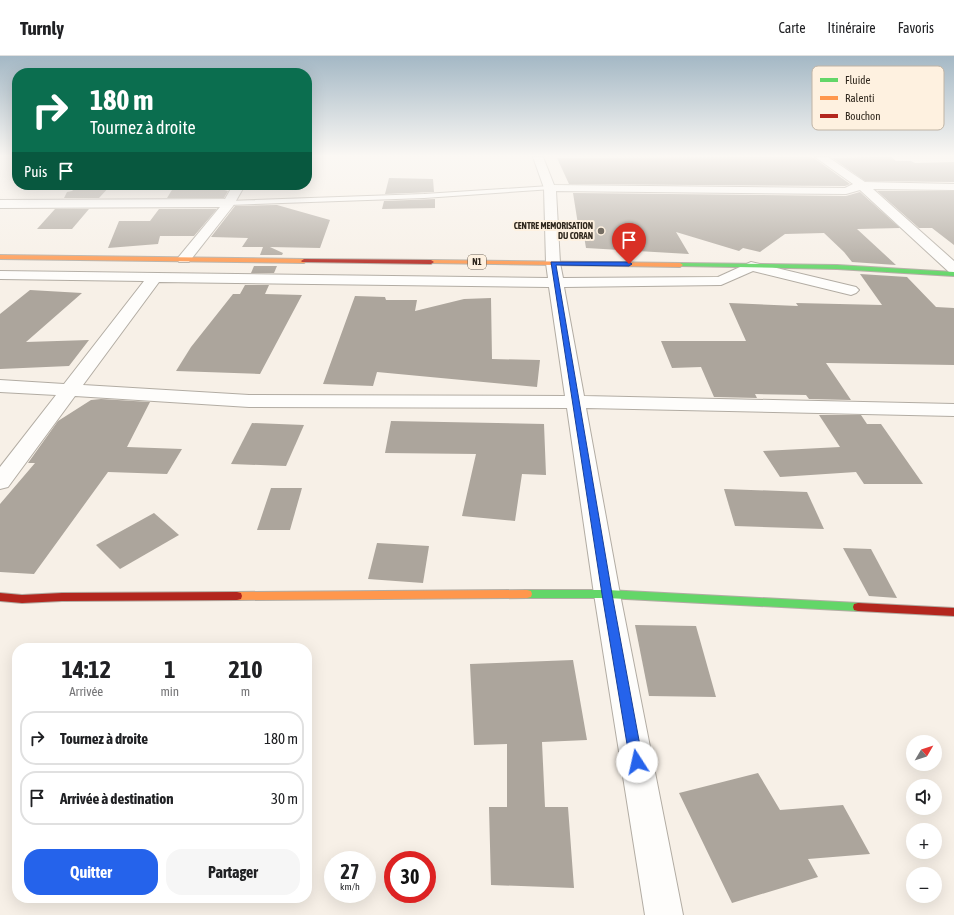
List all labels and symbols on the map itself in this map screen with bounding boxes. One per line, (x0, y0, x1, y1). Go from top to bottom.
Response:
legend (812, 66, 944, 130)
text: Fluide (845, 74, 870, 86)
text: Ralenti (845, 92, 874, 104)
text: Bouchon (845, 110, 881, 122)
place label: CENTRE MEMORISATION DU CORAN (514, 221, 593, 241)
pin (612, 223, 646, 264)
marker: CENTRE MEMORISATION DU CORAN (596, 226, 606, 236)
road number: N1 (468, 255, 486, 269)
north arrow (906, 735, 942, 771)
position arrow (616, 741, 658, 783)
speed limit sign: 30 (384, 851, 436, 903)

